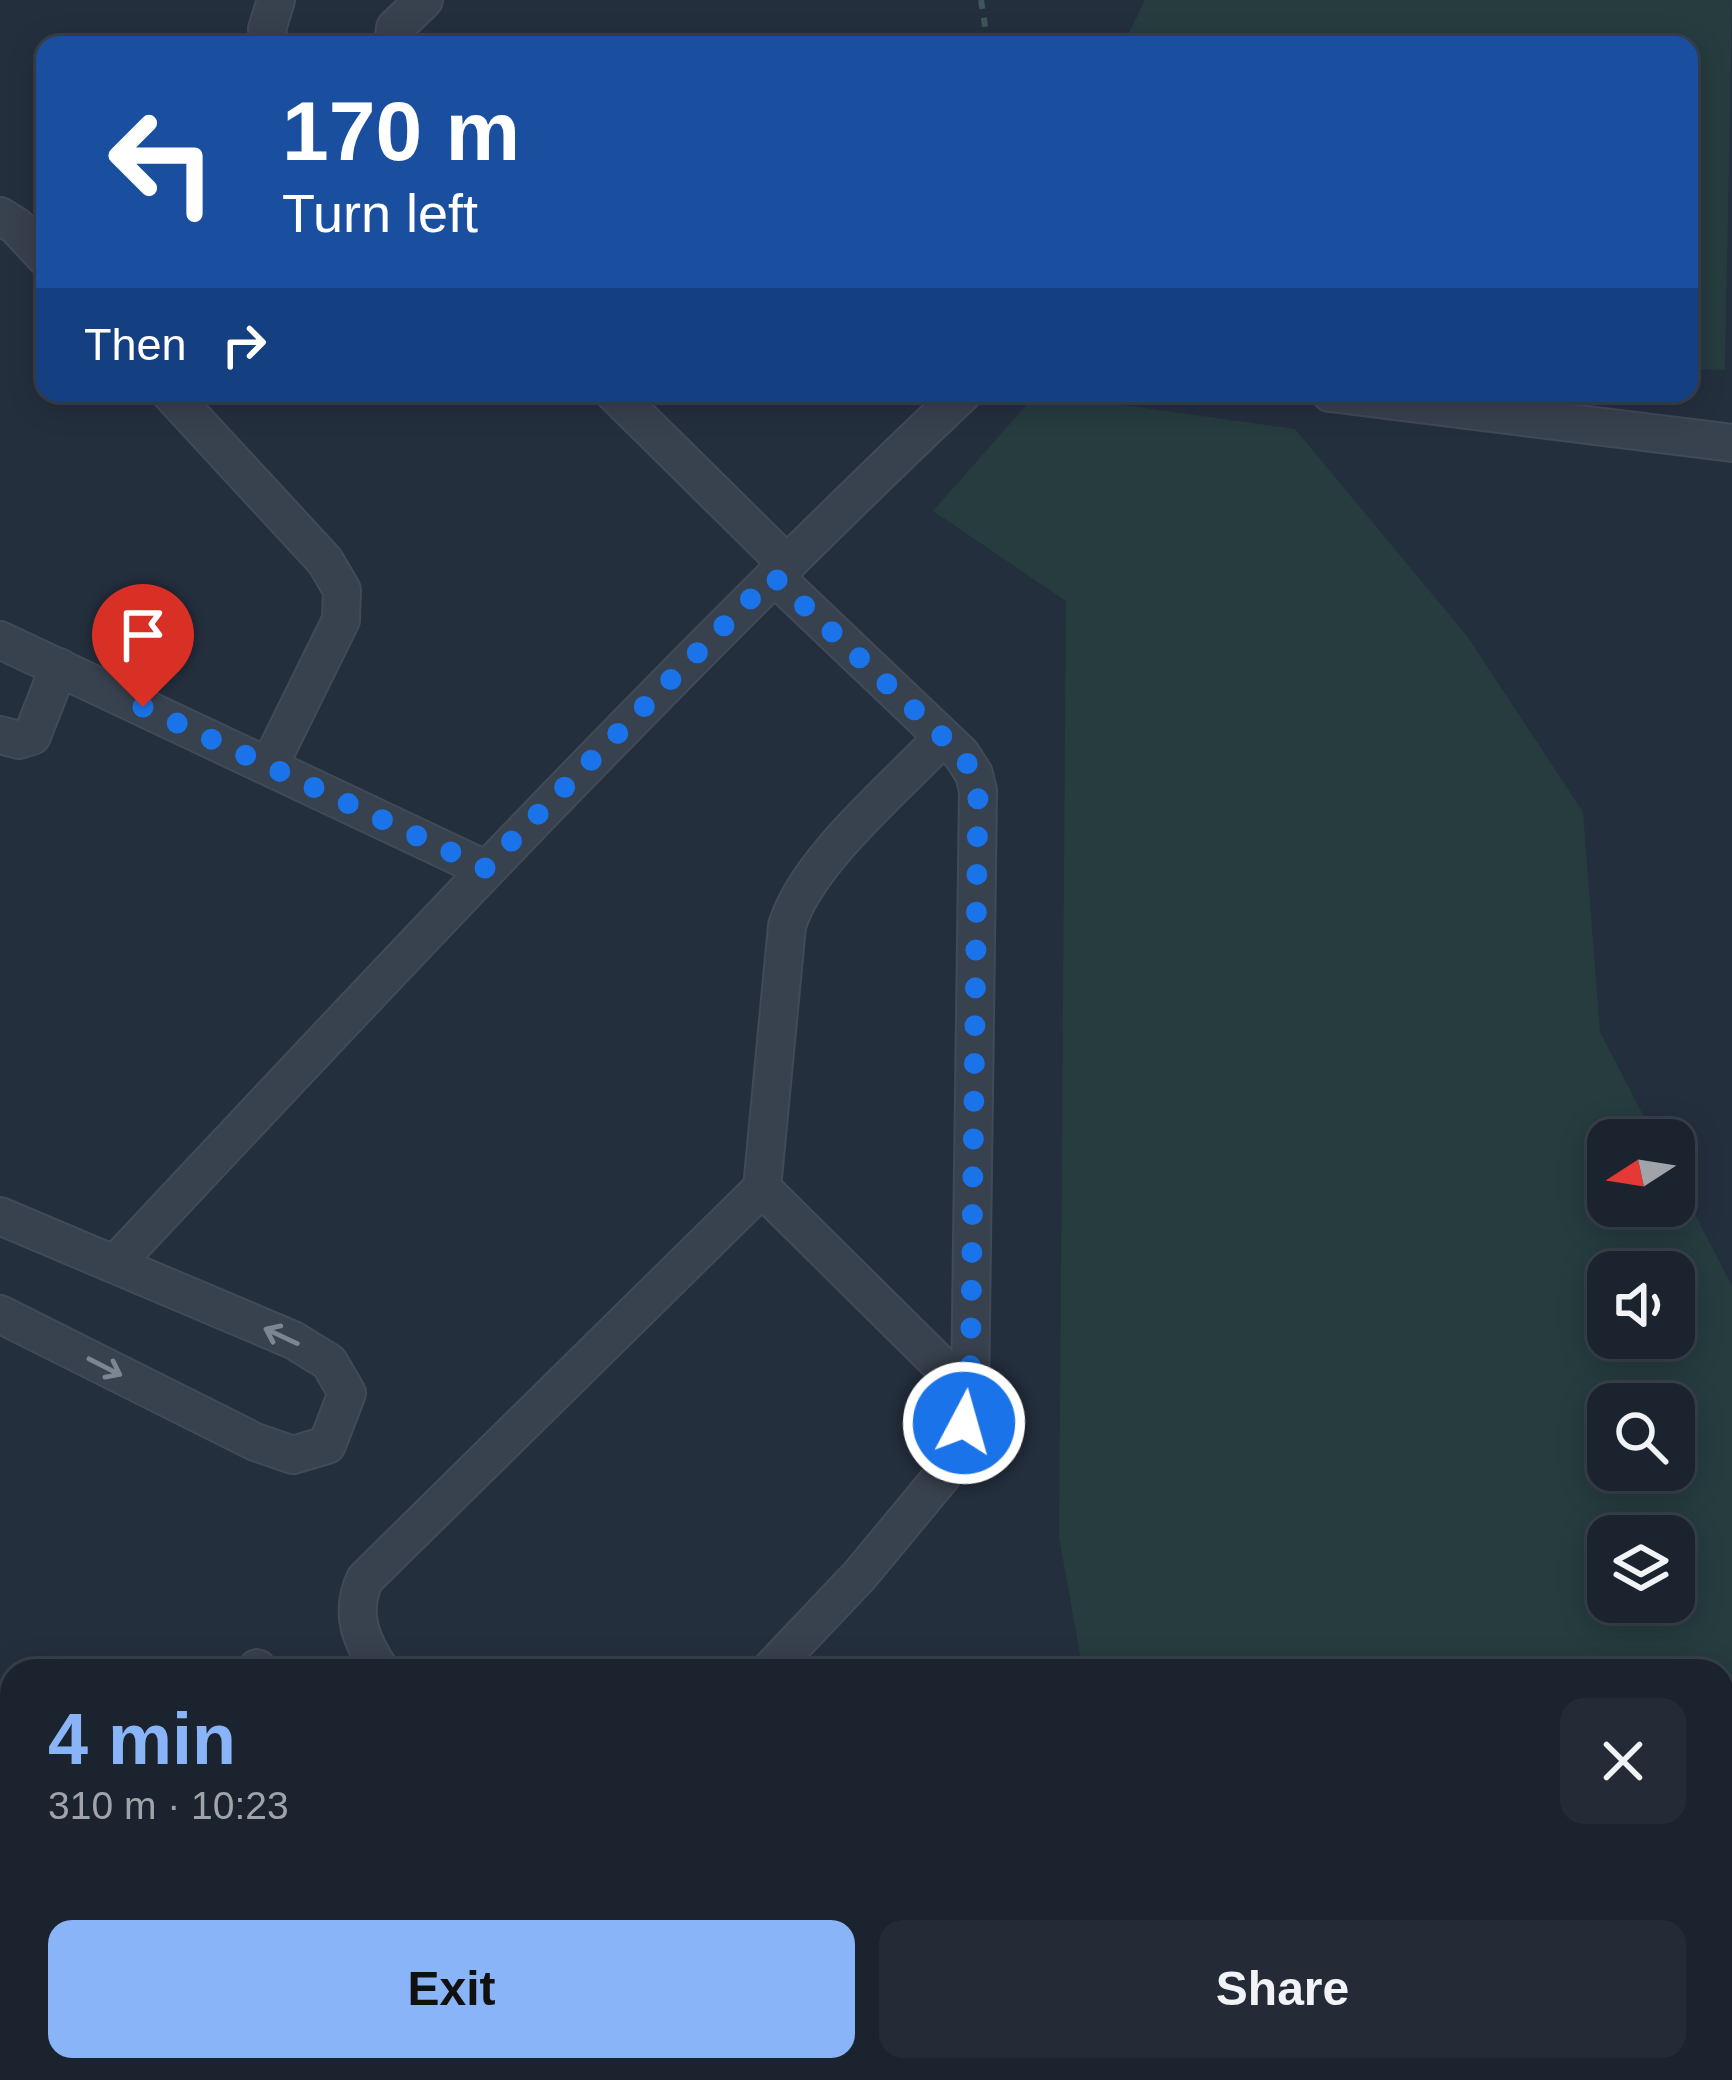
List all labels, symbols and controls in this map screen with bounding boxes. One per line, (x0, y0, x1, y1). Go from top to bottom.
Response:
icon: left (84, 84, 240, 240)
text: 170 m (282, 84, 520, 178)
text: Turn left (282, 183, 478, 243)
icon: right (211, 312, 277, 378)
text: Then (84, 319, 187, 370)
pin (92, 584, 194, 707)
icon: arrive (110, 602, 176, 668)
north arrow (1587, 1119, 1695, 1227)
map controls (1587, 1119, 1695, 1623)
button: sound (1587, 1251, 1695, 1359)
one-way arrow (264, 1324, 300, 1346)
one-way arrow (86, 1356, 122, 1379)
position arrow (901, 1360, 1027, 1486)
button: search (1587, 1383, 1695, 1491)
button: layers (1587, 1515, 1695, 1623)
button: close (1560, 1698, 1686, 1824)
text: 4 min (48, 1699, 236, 1779)
text: 310 m · 10:23 (48, 1784, 289, 1827)
button: Exit (48, 1920, 855, 2058)
button: Share (879, 1920, 1686, 2058)

